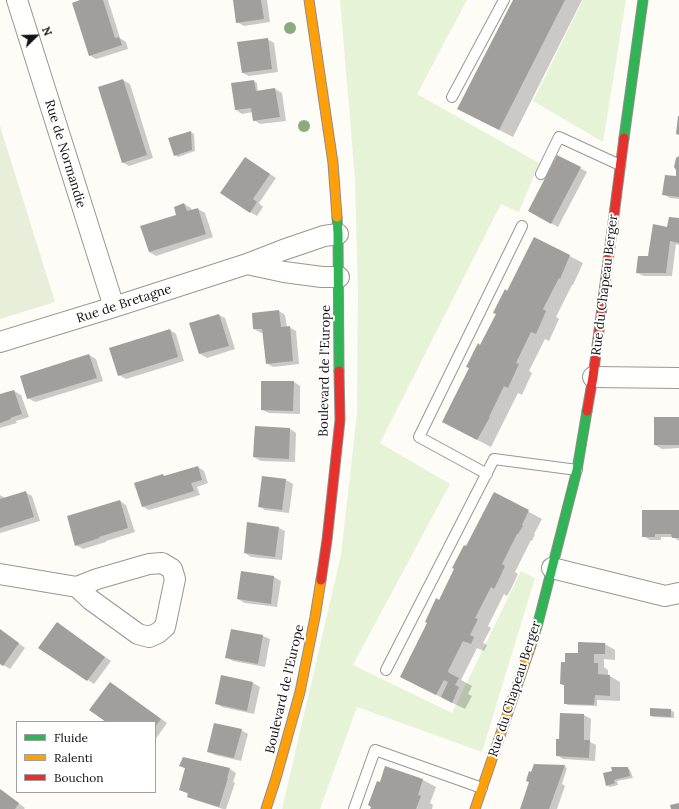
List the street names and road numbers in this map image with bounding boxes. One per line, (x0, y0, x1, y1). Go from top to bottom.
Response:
street label: Rue de Normandie (41, 98, 89, 210)
street label: Rue du Chapeau Berger (589, 214, 621, 356)
street label: Rue de Bretagne (75, 281, 173, 327)
street label: Boulevard de l'Europe (316, 305, 334, 437)
street label: Rue du Chapeau Berger (486, 619, 544, 759)
street label: Boulevard de l'Europe (263, 623, 307, 755)

